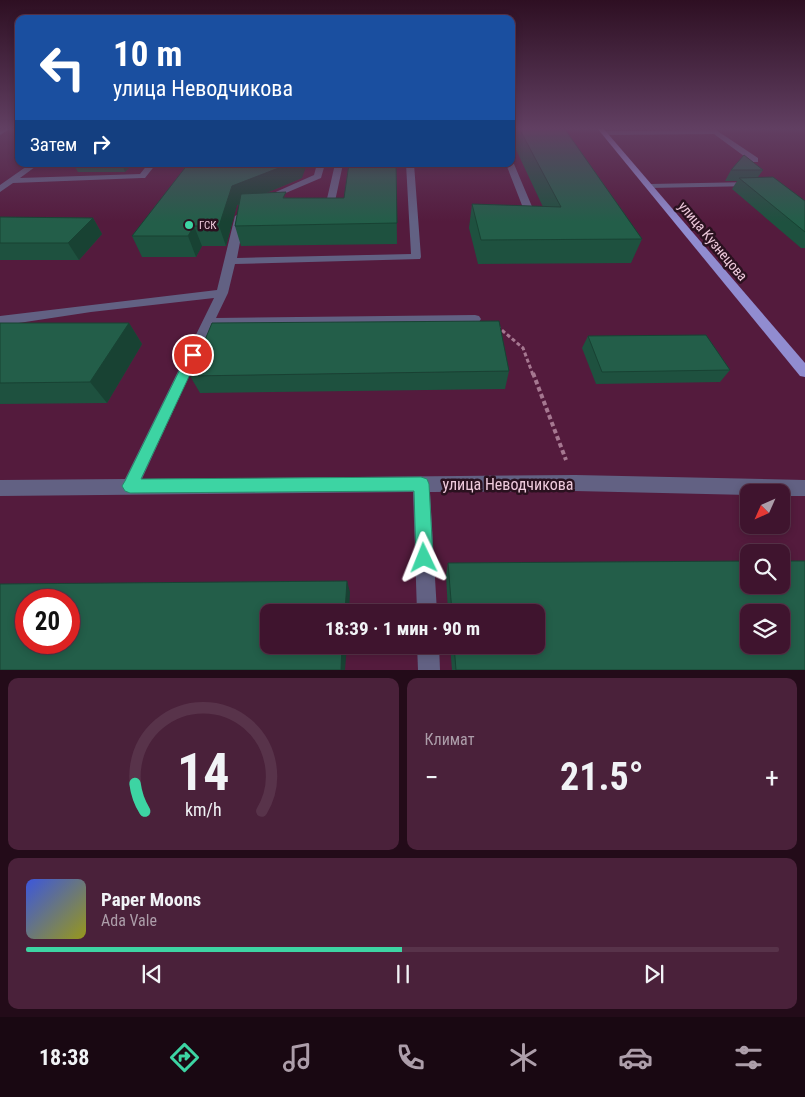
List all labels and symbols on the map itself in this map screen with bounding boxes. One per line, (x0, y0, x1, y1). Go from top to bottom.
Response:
street label: улица Кузнецова (675, 198, 751, 284)
marker: ГСК (183, 219, 195, 231)
place label: ГСК (199, 219, 217, 232)
pin (172, 334, 214, 376)
street label: улица Неводчикова (443, 475, 573, 494)
north arrow (740, 484, 790, 534)
position arrow (397, 531, 449, 583)
speed limit sign: 20 (15, 589, 80, 654)

